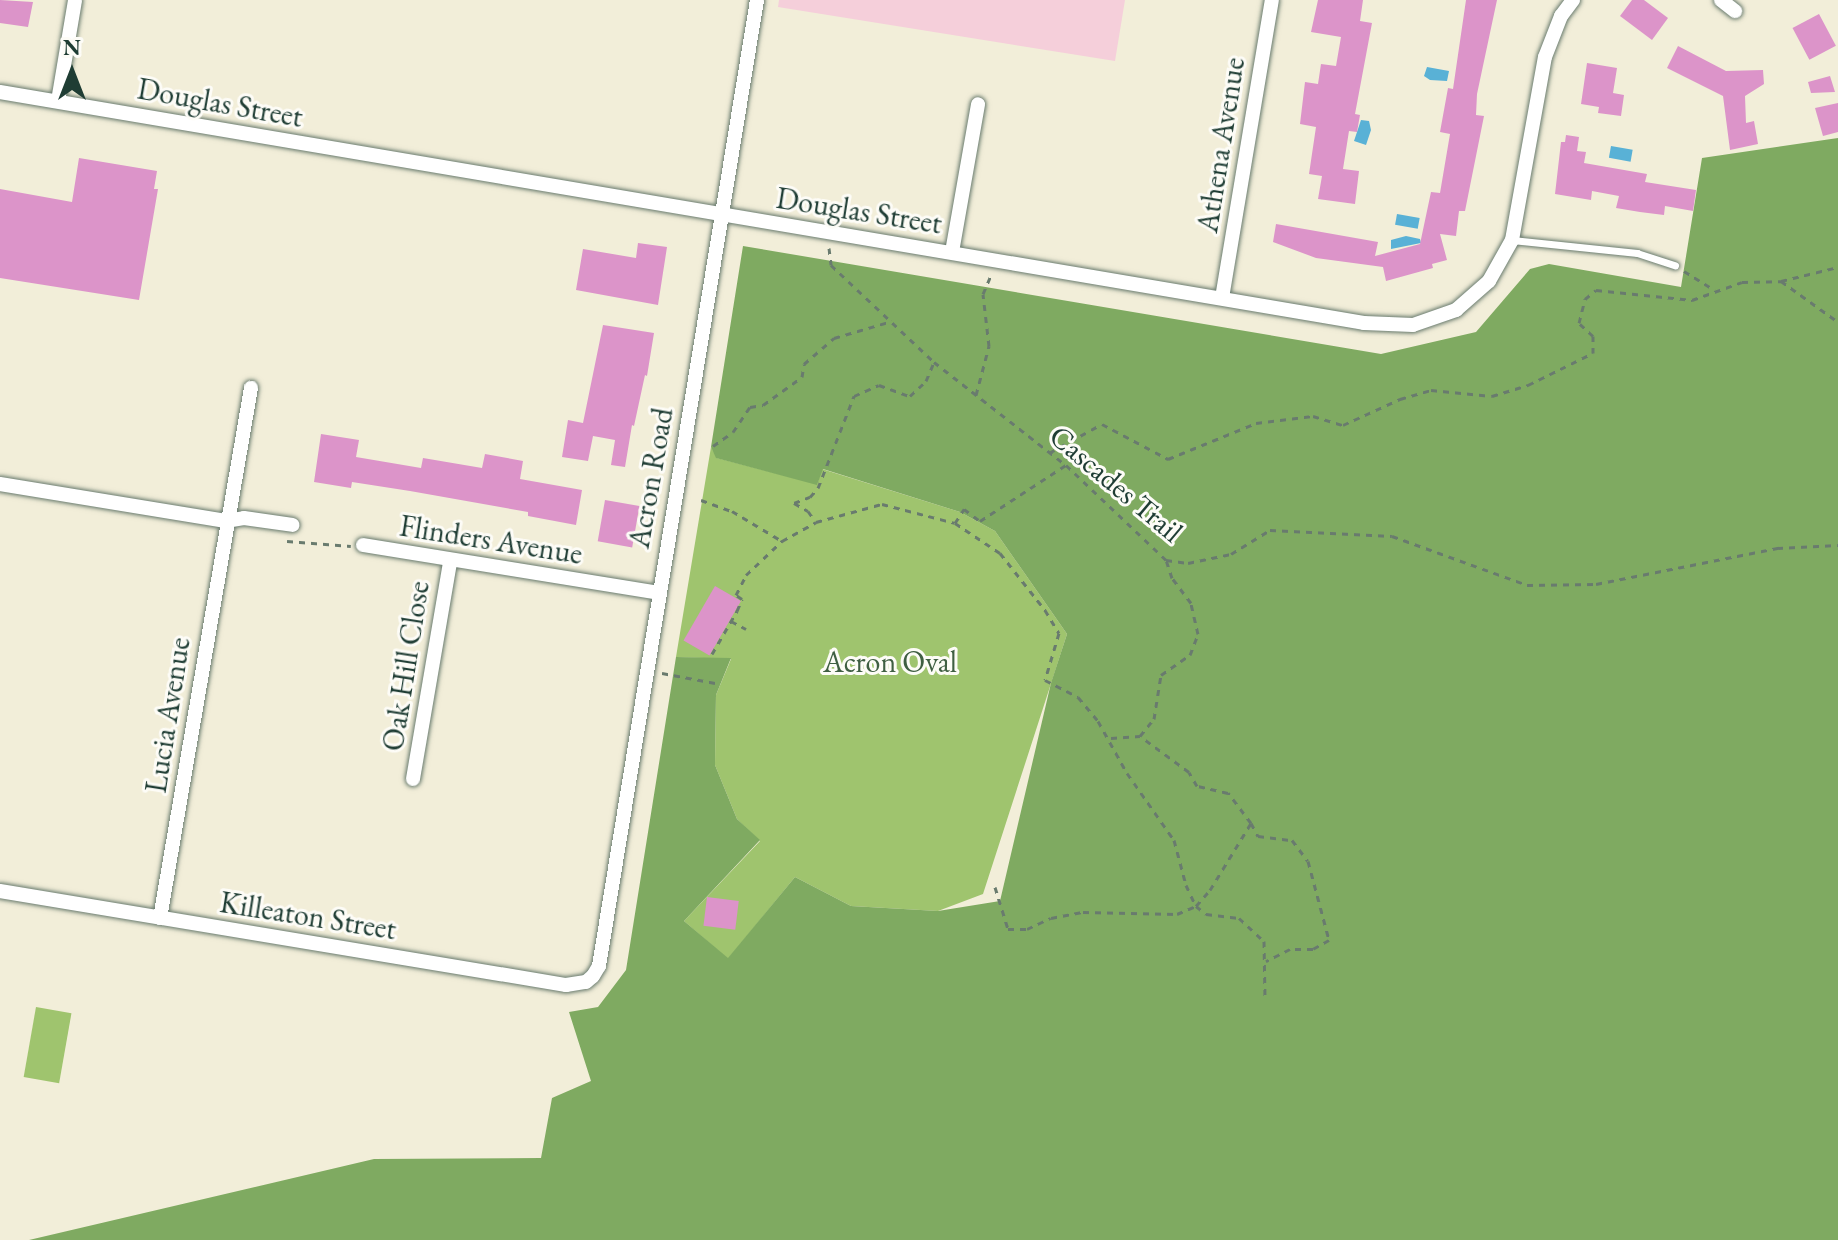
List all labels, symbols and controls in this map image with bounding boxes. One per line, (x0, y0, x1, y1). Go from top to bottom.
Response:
north arrow (32, 32, 112, 112)
text: N (63, 33, 81, 62)
street label: Athena Avenue (1189, 55, 1253, 235)
street label: Douglas Street (135, 71, 305, 135)
street label: Douglas Street (774, 180, 944, 242)
street label: Acron Road (621, 405, 681, 551)
street label: Cascades Trail (1042, 418, 1190, 550)
street label: Flinders Avenue (397, 508, 585, 572)
street label: Oak Hill Close (375, 578, 437, 754)
street label: Lucia Avenue (138, 635, 198, 795)
park label: Acron Oval (823, 644, 957, 680)
street label: Killeaton Street (217, 884, 399, 948)

